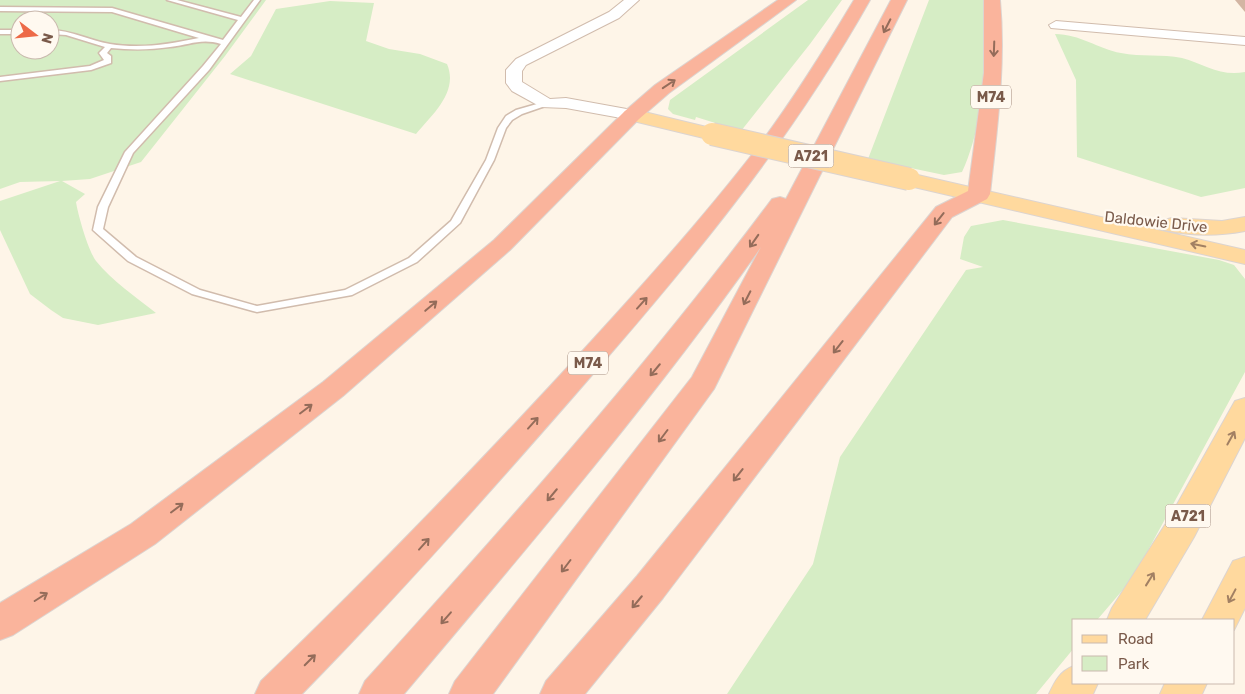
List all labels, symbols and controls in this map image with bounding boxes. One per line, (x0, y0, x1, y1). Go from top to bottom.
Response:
north arrow (10, 10, 60, 60)
one-way arrow (882, 18, 891, 33)
text: N (37, 31, 57, 46)
one-way arrow (989, 40, 999, 56)
one-way arrow (662, 79, 676, 89)
road number: M74 (971, 85, 1011, 108)
road number: A721 (788, 144, 834, 168)
street label: Daldowie Drive (1104, 208, 1208, 236)
one-way arrow (933, 212, 944, 225)
one-way arrow (749, 234, 759, 248)
one-way arrow (1190, 240, 1206, 249)
one-way arrow (742, 290, 752, 305)
one-way arrow (636, 296, 648, 309)
one-way arrow (424, 300, 437, 311)
one-way arrow (833, 340, 844, 353)
road number: M74 (568, 352, 608, 374)
one-way arrow (650, 363, 661, 376)
one-way arrow (299, 404, 312, 415)
one-way arrow (527, 417, 539, 430)
one-way arrow (658, 429, 669, 442)
one-way arrow (1226, 431, 1236, 445)
one-way arrow (733, 468, 743, 482)
one-way arrow (546, 488, 557, 501)
one-way arrow (170, 503, 184, 513)
road number: A721 (1166, 504, 1210, 528)
one-way arrow (418, 537, 430, 550)
one-way arrow (560, 559, 571, 572)
one-way arrow (1145, 572, 1155, 586)
one-way arrow (1227, 588, 1236, 603)
one-way arrow (34, 592, 48, 602)
one-way arrow (632, 595, 643, 608)
one-way arrow (440, 611, 451, 624)
legend (1072, 619, 1235, 684)
text: Road (1118, 630, 1154, 648)
one-way arrow (304, 653, 316, 666)
text: Park (1118, 655, 1149, 673)

